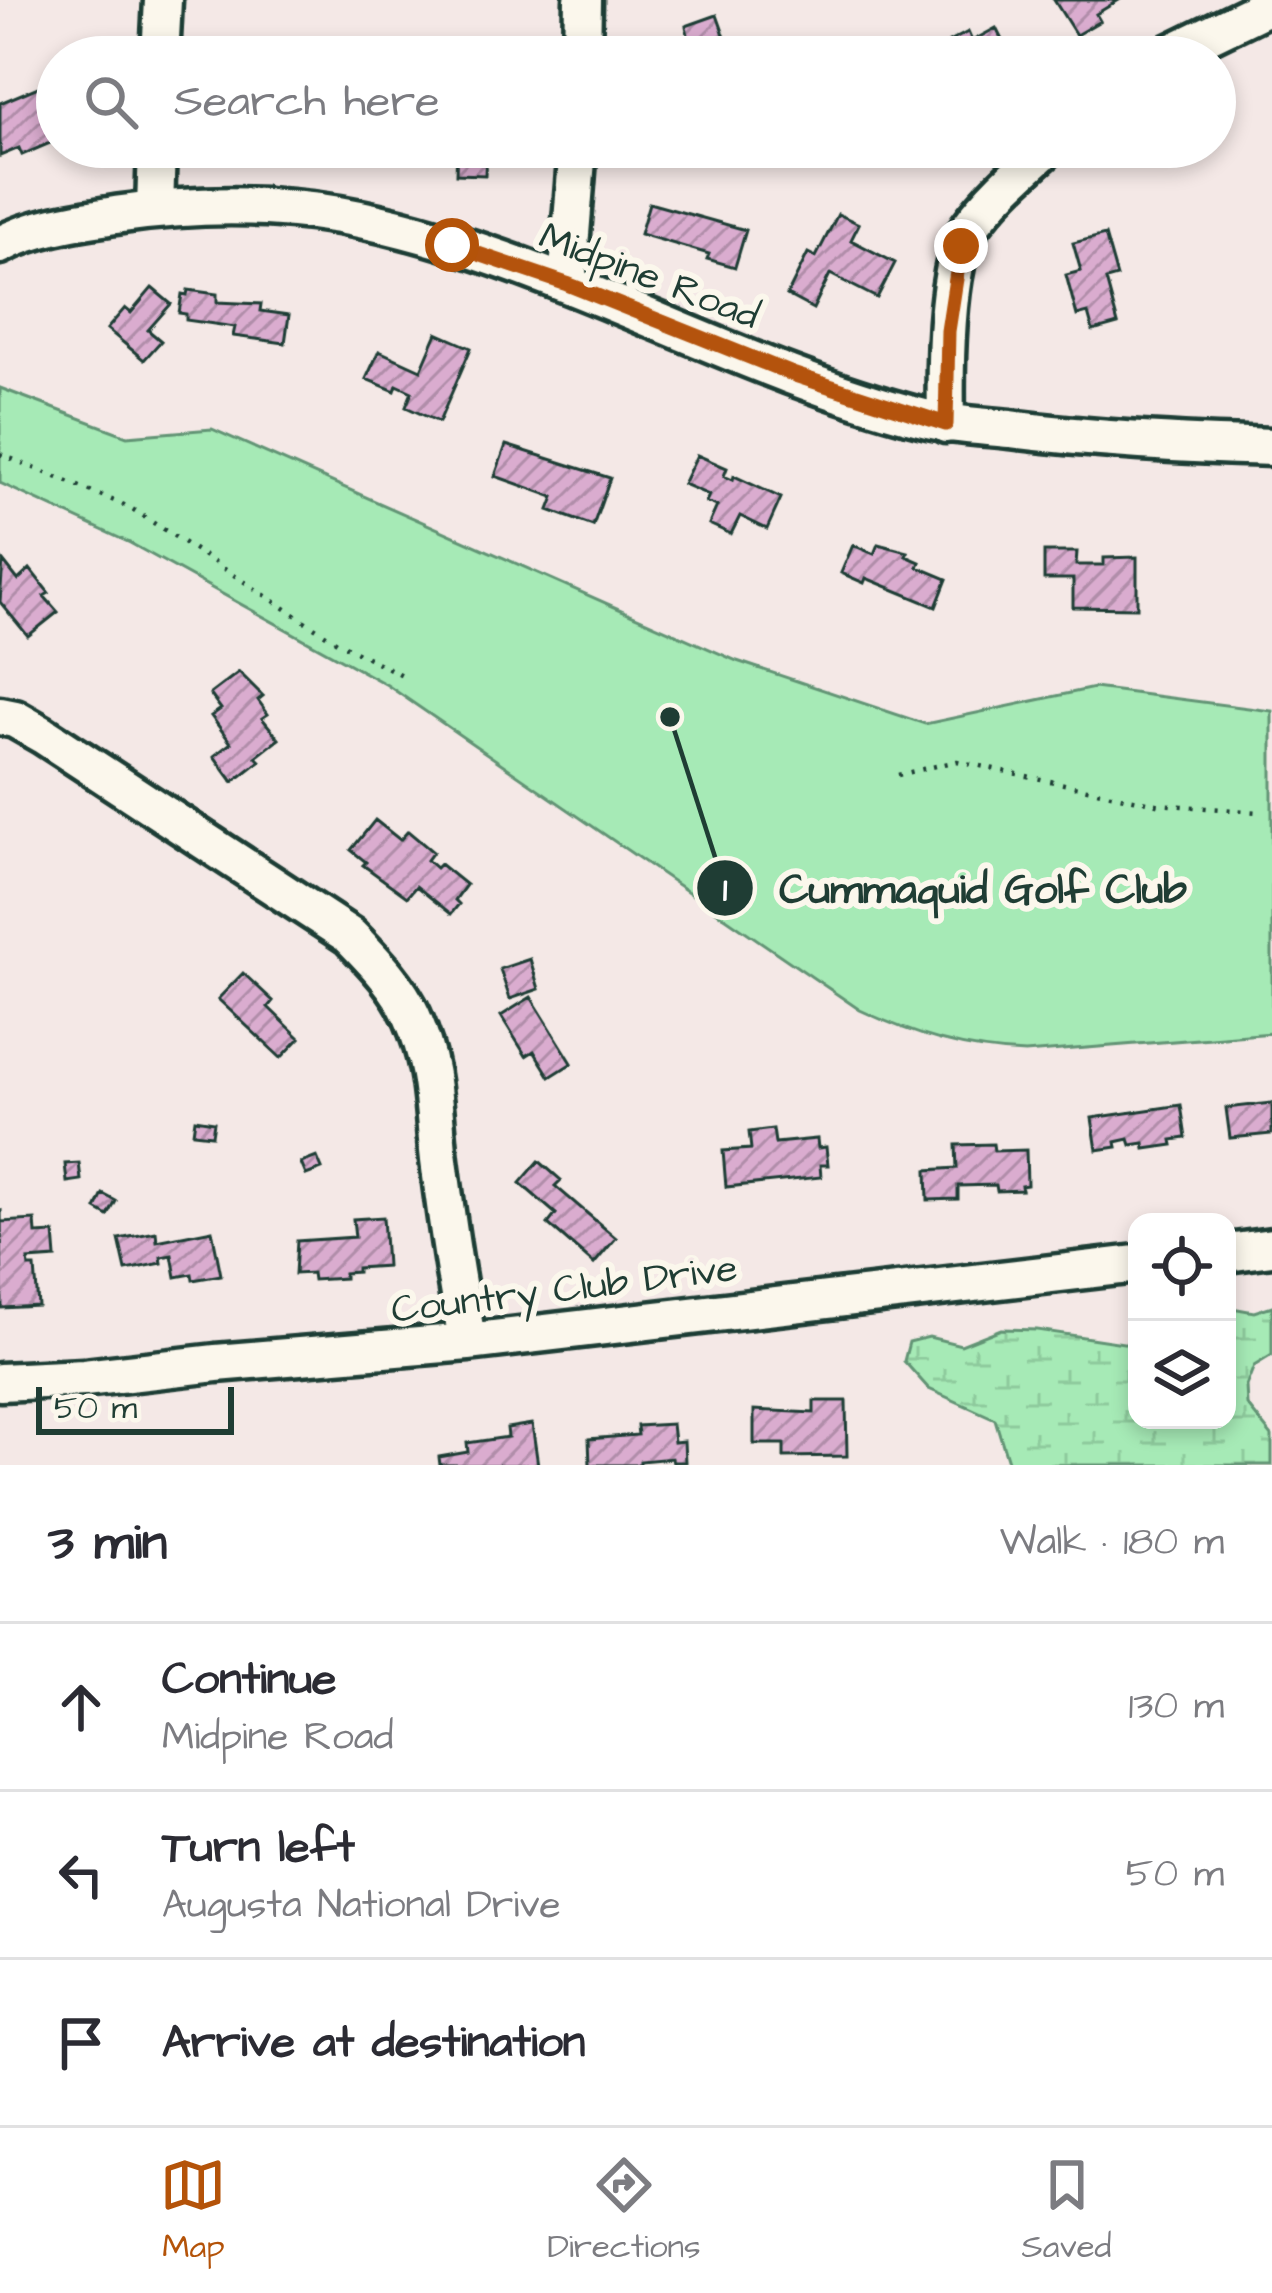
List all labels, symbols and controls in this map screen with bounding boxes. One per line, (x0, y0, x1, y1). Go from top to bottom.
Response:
search box (36, 36, 1236, 168)
icon: search (78, 69, 144, 135)
text: Search here (174, 71, 440, 133)
street label: Midpine Road (531, 210, 767, 344)
route start (425, 218, 479, 272)
route end (934, 219, 988, 273)
callout: Cummaquid Golf Club (695, 849, 1211, 927)
text: Cummaquid Golf Club (779, 862, 1187, 920)
text: 1 (723, 865, 728, 916)
map controls (1128, 1213, 1236, 1429)
button: locate (1128, 1213, 1236, 1321)
street label: Country Club Drive (388, 1242, 741, 1339)
button: layers (1128, 1321, 1236, 1429)
scale bar (36, 1381, 234, 1434)
text: 50 m (54, 1385, 137, 1431)
text: 3 min (48, 1508, 167, 1579)
text: Walk · 180 m (1000, 1516, 1224, 1570)
text: Continue (162, 1649, 336, 1711)
icon: ahead (48, 1674, 114, 1740)
text: 130 m (1129, 1680, 1224, 1734)
text: Midpine Road (162, 1711, 394, 1765)
text: Turn left (162, 1817, 355, 1879)
icon: left (48, 1842, 114, 1908)
text: 50 m (1126, 1848, 1224, 1902)
text: Augusta National Drive (162, 1879, 561, 1933)
icon: arrive (48, 2010, 114, 2076)
text: Arrive at destination (162, 2012, 585, 2074)
tab: Map (160, 2152, 226, 2270)
tab: Directions (547, 2152, 701, 2270)
tab: Saved (1022, 2152, 1112, 2270)

